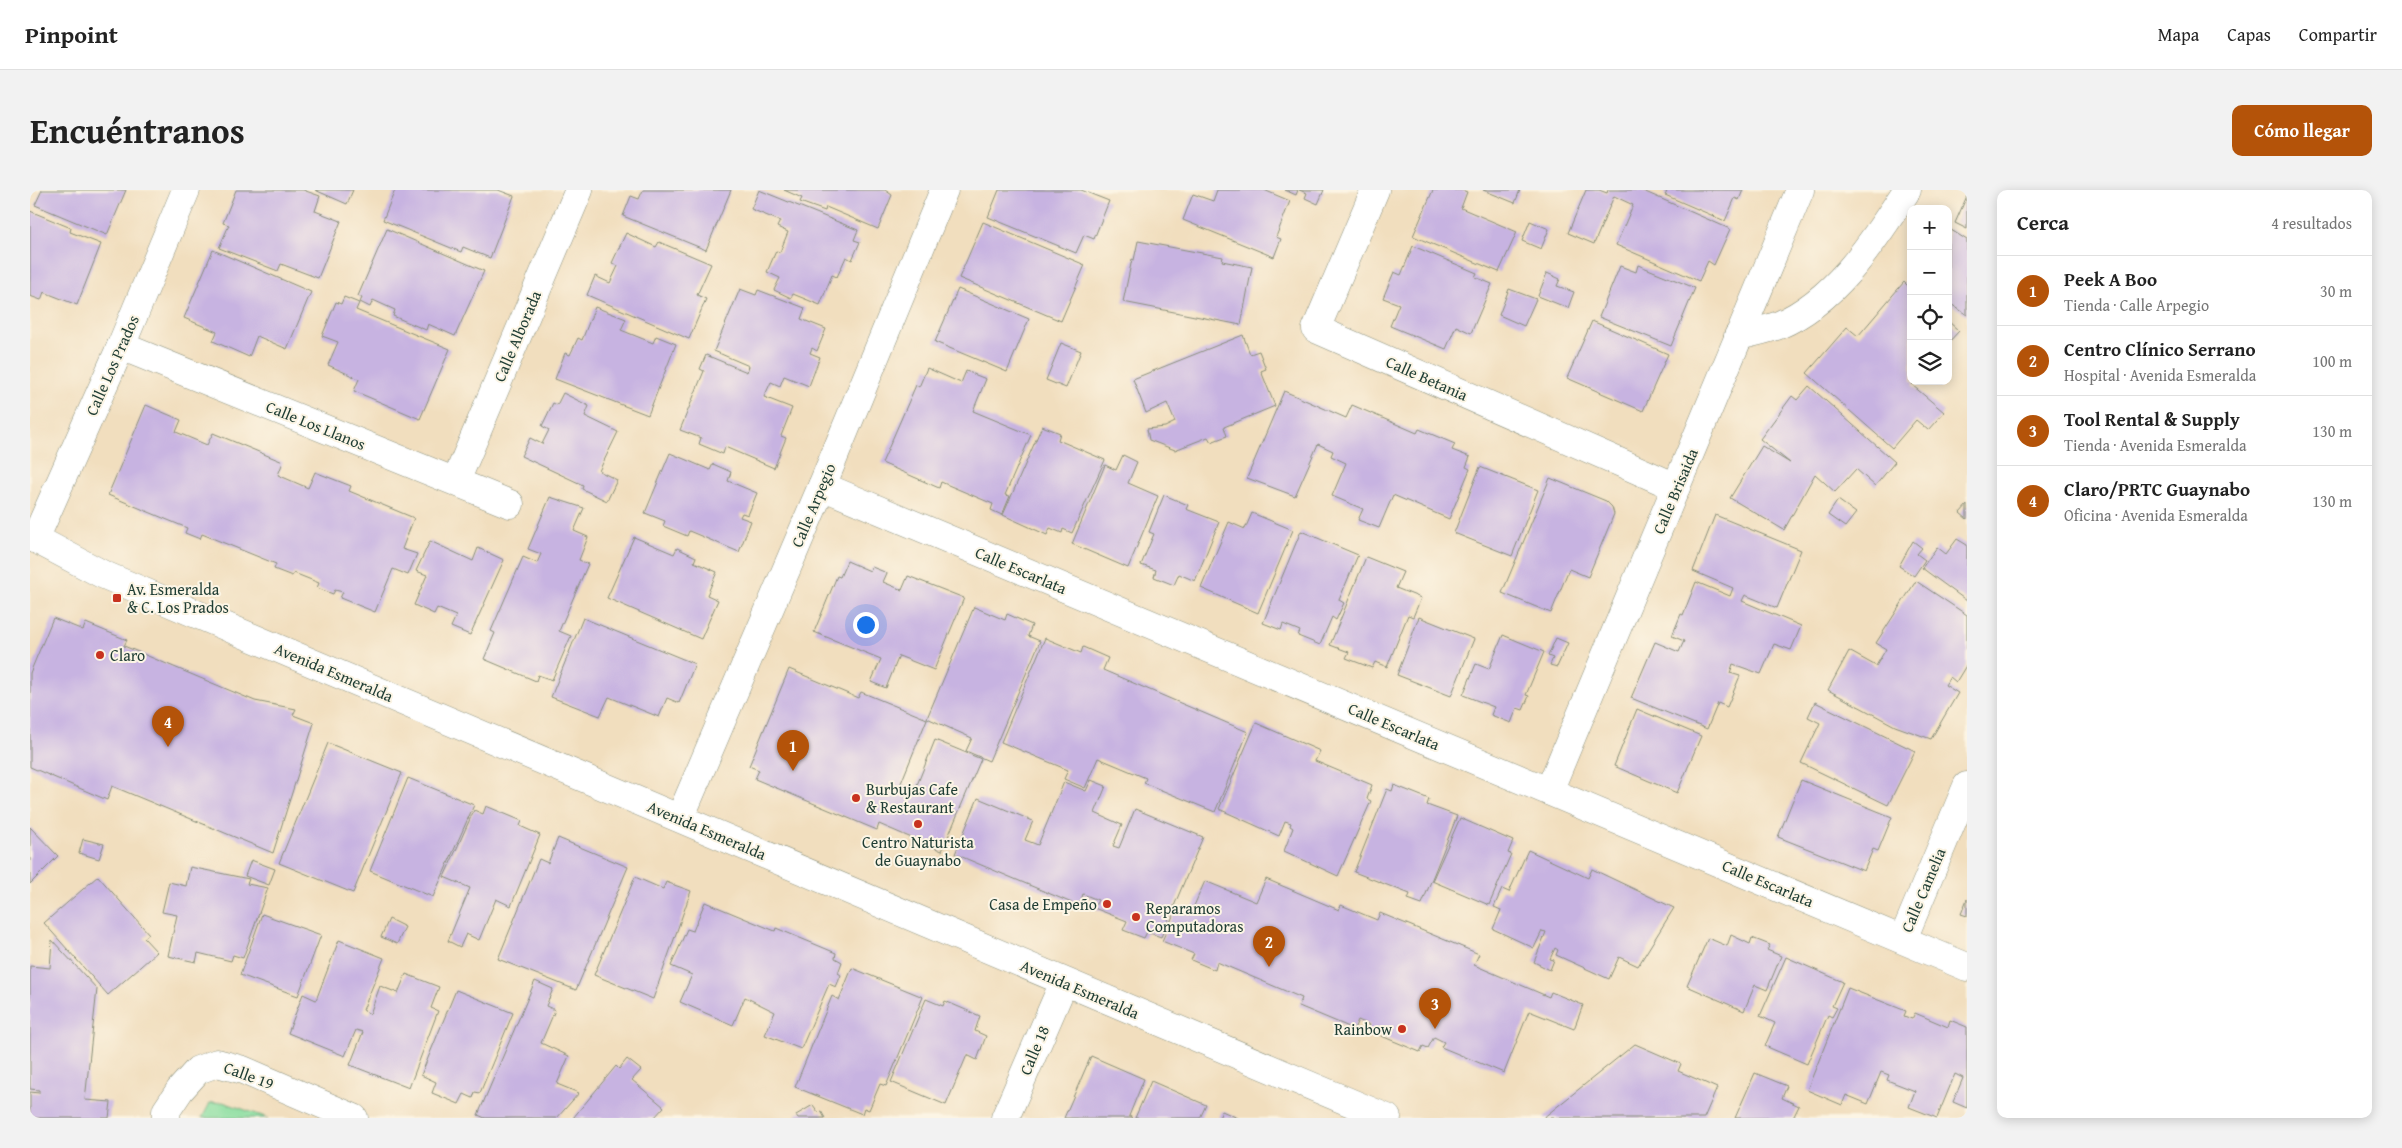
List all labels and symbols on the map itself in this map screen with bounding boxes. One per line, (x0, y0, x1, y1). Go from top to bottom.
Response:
street label: Calle Alborada (487, 286, 547, 385)
street label: Calle Los Prados (79, 311, 145, 419)
street label: Calle Betania (1382, 349, 1472, 407)
street label: Calle Los Llanos (263, 394, 369, 456)
street label: Calle Brisaida (1646, 444, 1704, 538)
street label: Calle Arpegio (785, 459, 841, 551)
street label: Calle Escarlata (972, 540, 1071, 600)
place label: Av. Esmeralda & C. Los Prados (127, 577, 229, 619)
marker: Av. Esmeralda & C. Los Prados (111, 592, 123, 604)
your location (853, 612, 879, 638)
street label: Avenida Esmeralda (271, 636, 397, 708)
place label: Claro (110, 643, 145, 667)
marker: Claro (94, 649, 106, 661)
street label: Calle Escarlata (1345, 696, 1444, 756)
pin: 4 (152, 706, 184, 747)
pin: 1 (777, 730, 809, 771)
place label: Burbujas Cafe & Restaurant (866, 777, 958, 819)
marker: Burbujas Cafe & Restaurant (850, 792, 862, 804)
street label: Avenida Esmeralda (644, 794, 770, 866)
marker: Centro Naturista de Guaynabo (912, 818, 924, 830)
place label: Centro Naturista de Guaynabo (862, 830, 974, 872)
street label: Calle Camelia (1894, 844, 1952, 936)
street label: Calle Escarlata (1719, 853, 1818, 913)
place label: Casa de Empeño (989, 892, 1097, 916)
place label: Reparamos Computadoras (1146, 896, 1243, 938)
marker: Casa de Empeño (1101, 898, 1113, 910)
marker: Reparamos Computadoras (1130, 911, 1142, 923)
pin: 2 (1253, 926, 1285, 967)
street label: Avenida Esmeralda (1017, 953, 1143, 1025)
pin: 3 (1419, 988, 1451, 1029)
place label: Rainbow (1334, 1017, 1393, 1041)
street label: Calle 18 (1013, 1021, 1055, 1078)
marker: Rainbow (1396, 1023, 1408, 1035)
street label: Calle 19 (221, 1055, 278, 1095)

